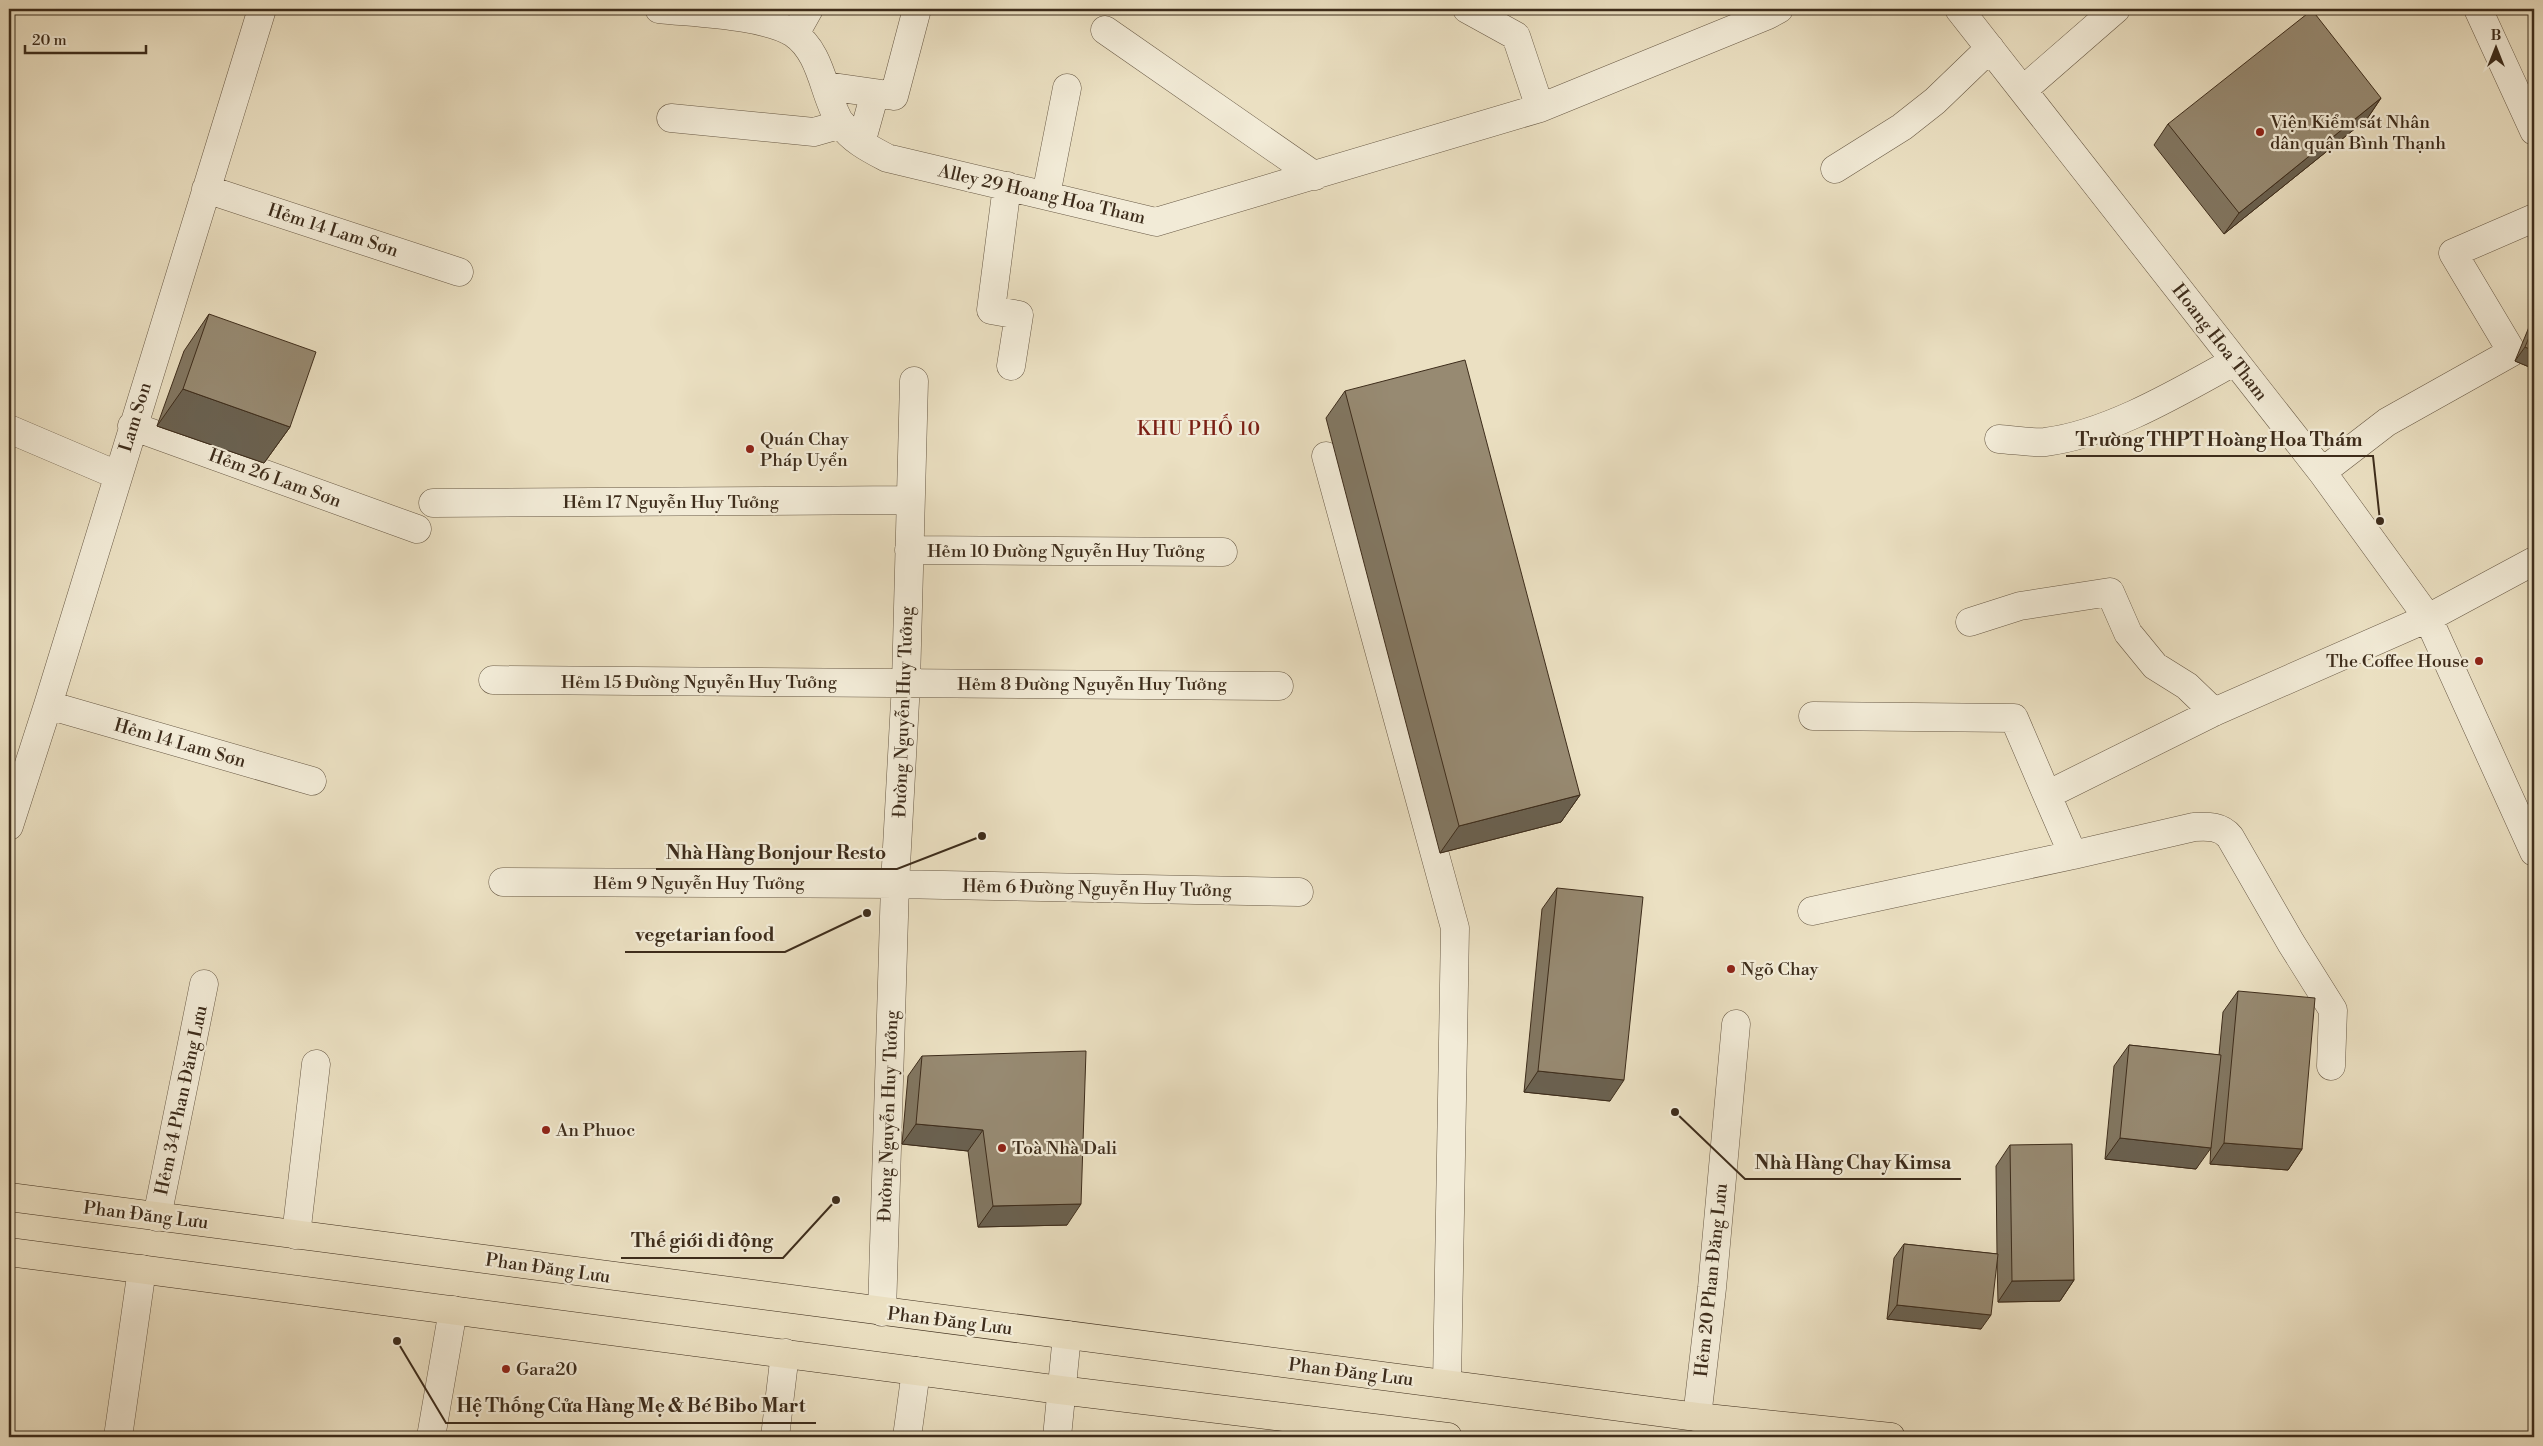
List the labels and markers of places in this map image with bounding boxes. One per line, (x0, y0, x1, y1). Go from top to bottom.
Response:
place label: Viện Kiểm sát Nhân dân quận Bình Thạnh (2269, 111, 2446, 155)
marker: Viện Kiểm sát Nhân dân quận Bình Thạnh (2254, 126, 2266, 138)
callout: Trường THPT Hoàng Hoa Thám (2066, 422, 2373, 456)
place label: Quán Chay Pháp Uyển (760, 428, 849, 472)
marker: Quán Chay Pháp Uyển (744, 443, 756, 455)
place label: The Coffee House (2326, 650, 2469, 673)
marker: The Coffee House (2473, 655, 2485, 667)
callout: Nhà Hàng Bonjour Resto (656, 835, 897, 869)
callout: vegetarian food (625, 918, 785, 952)
place label: Ngõ Chay (1741, 958, 1819, 981)
marker: Ngõ Chay (1725, 963, 1737, 975)
place label: An Phuoc (555, 1119, 635, 1142)
marker: An Phuoc (540, 1124, 552, 1136)
place label: Toà Nhà Dali (1012, 1137, 1117, 1160)
marker: Toà Nhà Dali (996, 1142, 1008, 1154)
callout: Nhà Hàng Chay Kimsa (1745, 1145, 1961, 1179)
callout: Thế giới di động (621, 1224, 783, 1258)
place label: Gara20 (516, 1358, 577, 1381)
marker: Gara20 (500, 1363, 512, 1375)
callout: Hệ Thống Cửa Hàng Mẹ & Bé Bibo Mart (446, 1389, 816, 1423)

